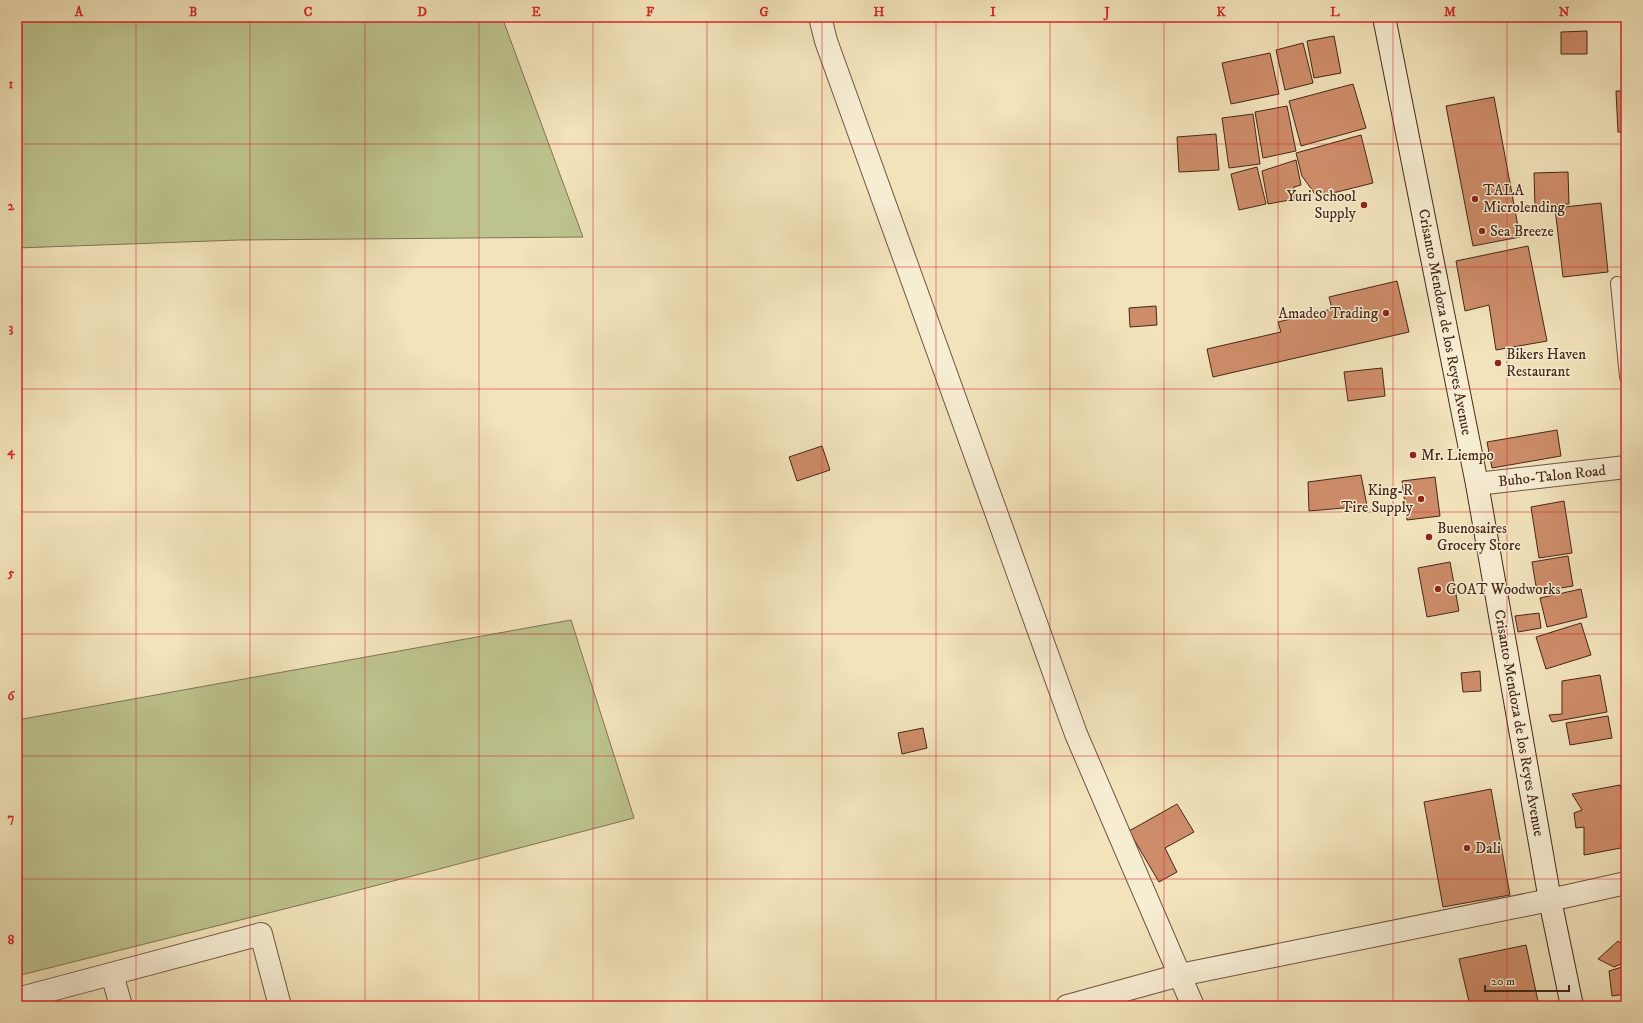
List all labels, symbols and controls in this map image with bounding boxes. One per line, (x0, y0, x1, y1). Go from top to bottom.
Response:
text: A (74, 4, 84, 20)
text: B (189, 4, 197, 20)
text: C (304, 4, 313, 20)
text: D (417, 4, 427, 20)
text: E (531, 4, 541, 20)
text: F (646, 4, 655, 20)
text: G (759, 4, 769, 20)
text: H (874, 4, 885, 20)
text: I (990, 4, 996, 20)
text: J (1102, 4, 1110, 21)
text: K (1216, 4, 1226, 20)
text: L (1330, 4, 1340, 20)
text: M (1444, 4, 1456, 20)
text: N (1559, 4, 1570, 20)
text: 1 (9, 76, 14, 92)
place label: TALA Microlending (1483, 181, 1566, 217)
place label: Yuri School Supply (1286, 187, 1357, 223)
marker: TALA Microlending (1470, 194, 1480, 204)
text: 2 (8, 198, 15, 214)
marker: Yuri School Supply (1359, 200, 1369, 210)
street label: Crisanto Mendoza de los Reyes Avenue (1414, 207, 1476, 437)
place label: Sea Breeze (1490, 222, 1554, 241)
marker: Sea Breeze (1477, 226, 1487, 236)
place label: Amadeo Trading (1278, 304, 1379, 323)
marker: Amadeo Trading (1381, 308, 1391, 318)
text: 3 (9, 320, 14, 336)
place label: Bikers Haven Restaurant (1506, 345, 1586, 381)
marker: Bikers Haven Restaurant (1493, 358, 1503, 368)
text: 4 (6, 443, 15, 460)
place label: Mr. Liempo (1421, 446, 1494, 465)
marker: Mr. Liempo (1408, 450, 1418, 460)
street label: Buho-Talon Road (1497, 461, 1607, 491)
place label: King-R Tire Supply (1341, 481, 1414, 517)
marker: King-R Tire Supply (1416, 494, 1426, 504)
place label: Buenosaires Grocery Store (1437, 519, 1521, 555)
marker: Buenosaires Grocery Store (1424, 532, 1434, 542)
text: 5 (7, 565, 15, 581)
place label: GOAT Woodworks (1446, 580, 1561, 599)
marker: GOAT Woodworks (1433, 584, 1443, 594)
street label: Crisanto Mendoza de los Reyes Avenue (1490, 608, 1548, 838)
text: 6 (8, 688, 16, 704)
text: 7 (8, 810, 15, 826)
place label: Dali (1475, 839, 1501, 858)
marker: Dali (1462, 843, 1472, 853)
text: 8 (8, 932, 15, 948)
scale bar (1485, 967, 1569, 993)
text: 20 m (1491, 974, 1515, 989)

